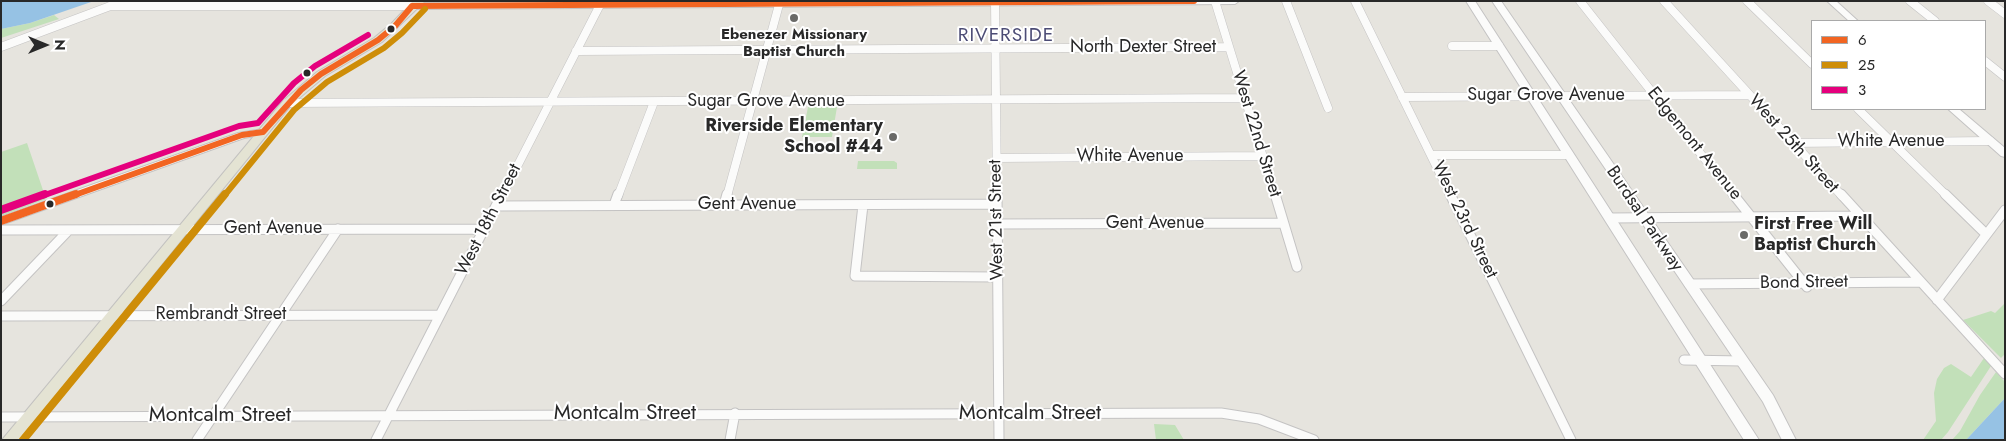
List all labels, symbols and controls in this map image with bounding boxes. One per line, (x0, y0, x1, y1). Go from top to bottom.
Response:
marker: Ebenezer Missionary Baptist Church (788, 12, 800, 24)
north arrow (20, 20, 70, 70)
legend (1811, 20, 1986, 110)
unlabelled marker (386, 24, 396, 34)
district label: RIVERSIDE (957, 25, 1055, 47)
place label: Ebenezer Missionary Baptist Church (721, 26, 867, 61)
text: 6 (1858, 29, 1867, 51)
street label: North Dexter Street (1070, 37, 1216, 59)
text: N (50, 39, 70, 51)
text: 25 (1858, 54, 1875, 76)
unlabelled marker (302, 68, 312, 78)
street label: West 22nd Street (1226, 68, 1286, 200)
text: 3 (1858, 79, 1866, 101)
street label: Edgemont Avenue (1642, 83, 1746, 205)
street label: Sugar Grove Avenue (1467, 85, 1625, 107)
street label: West 25th Street (1743, 90, 1843, 198)
street label: Sugar Grove Avenue (687, 91, 845, 113)
place label: Riverside Elementary School #44 (705, 116, 883, 158)
marker: Riverside Elementary School #44 (887, 131, 899, 143)
street label: White Avenue (1837, 131, 1945, 153)
street label: White Avenue (1076, 146, 1184, 168)
street label: West 23rd Street (1426, 158, 1502, 282)
street label: West 21st Street (985, 159, 1009, 281)
street label: West 18th Street (452, 160, 526, 280)
street label: Burdsal Parkway (1601, 162, 1687, 276)
street label: Gent Avenue (698, 194, 796, 216)
unlabelled marker (45, 199, 55, 209)
street label: Gent Avenue (1106, 213, 1204, 235)
place label: First Free Will Baptist Church (1754, 214, 1876, 256)
street label: Gent Avenue (224, 218, 322, 240)
marker: First Free Will Baptist Church (1738, 229, 1750, 241)
street label: Bond Street (1760, 271, 1848, 295)
street label: Rembrandt Street (156, 304, 286, 326)
street label: Montcalm Street (554, 401, 696, 427)
street label: Montcalm Street (959, 401, 1101, 427)
street label: Montcalm Street (149, 403, 291, 429)

